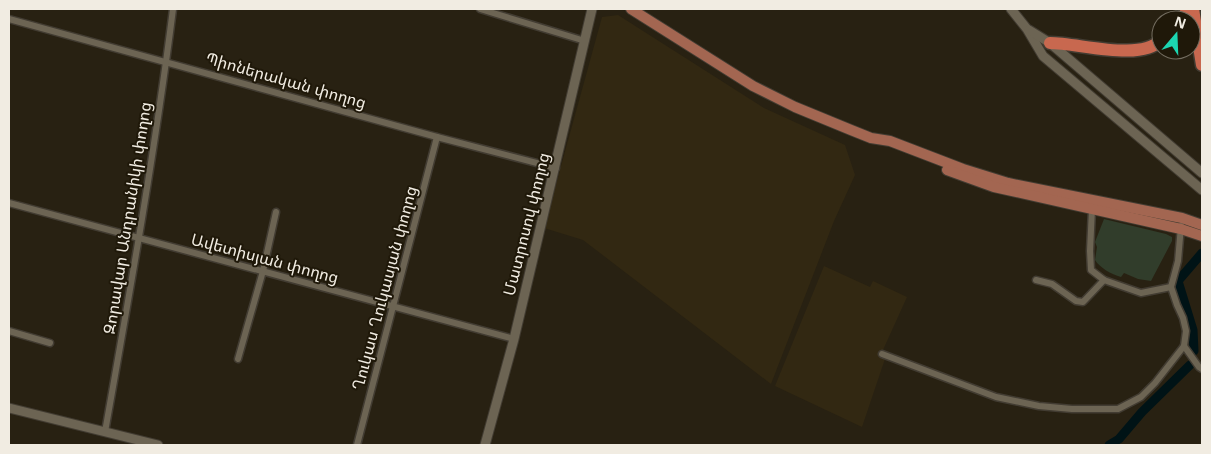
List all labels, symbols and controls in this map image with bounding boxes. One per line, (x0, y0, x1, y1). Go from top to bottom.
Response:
north arrow (1151, 10, 1201, 60)
text: N (1172, 11, 1189, 33)
street label: Պիոներական փողոց (203, 47, 369, 113)
street label: Զորավար Անդրանիկի փողոց (98, 100, 156, 336)
street label: Մատրոսով փողոց (498, 150, 554, 298)
street label: Ղուկաս Ղուկասյան փողոց (346, 183, 422, 393)
street label: Ավետիսյան փողոց (189, 228, 341, 288)

